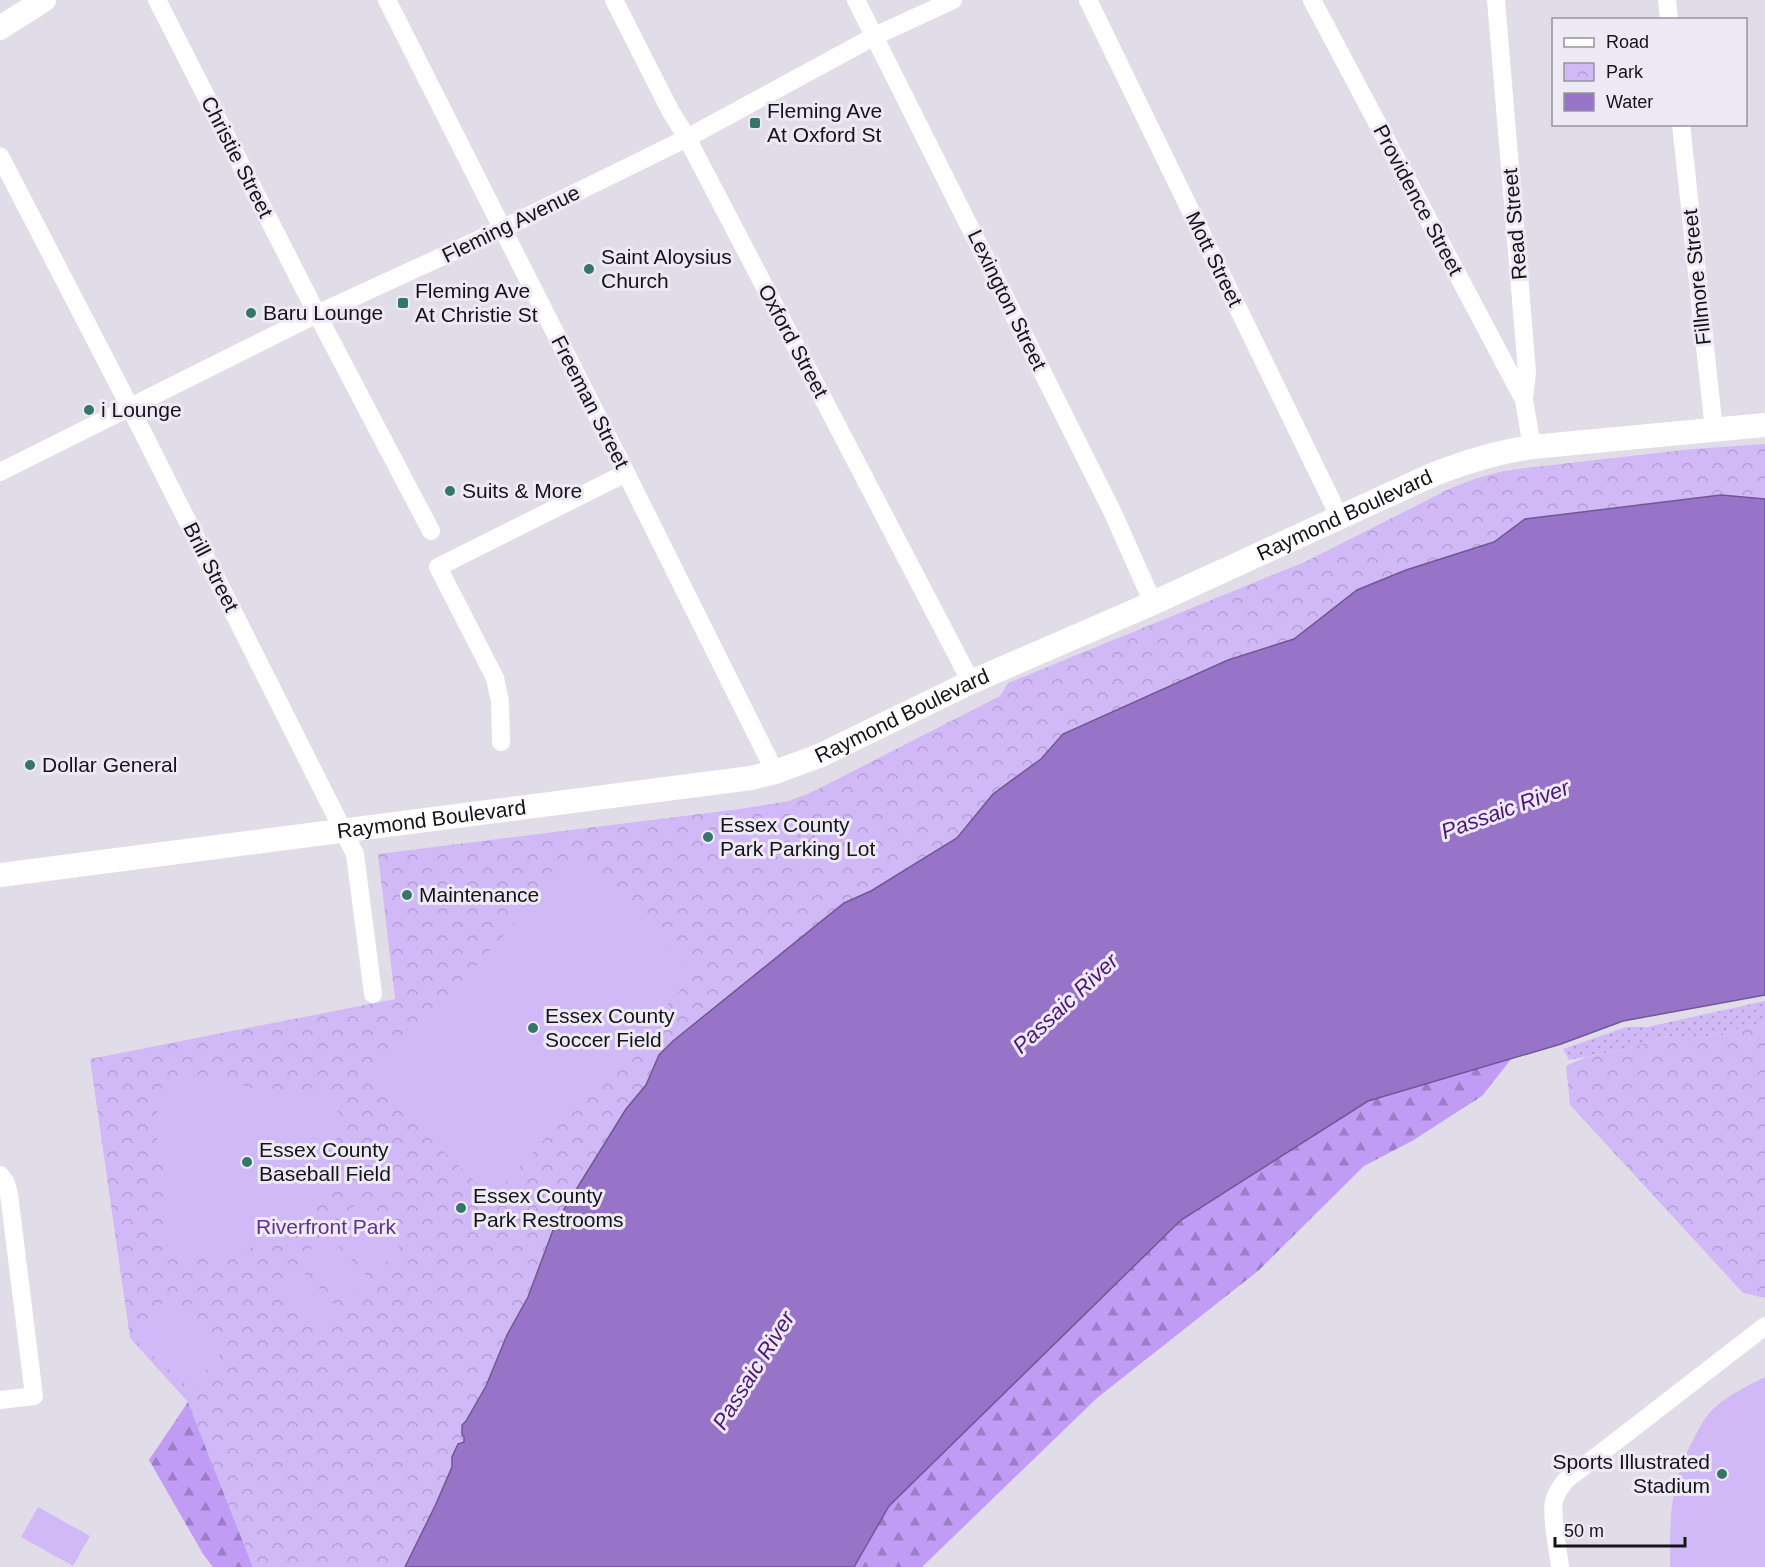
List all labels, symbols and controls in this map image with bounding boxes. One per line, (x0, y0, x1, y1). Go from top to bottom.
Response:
legend (1552, 18, 1747, 126)
text: Road (1606, 32, 1649, 52)
text: Park (1606, 62, 1644, 82)
street label: Christie Street (197, 92, 278, 221)
text: Water (1606, 92, 1653, 112)
place label: Fleming Ave At Oxford St (767, 99, 882, 146)
marker: Fleming Ave At Oxford St (748, 116, 762, 130)
street label: Providence Street (1369, 121, 1468, 279)
street label: Read Street (1498, 167, 1531, 281)
street label: Fleming Avenue (438, 180, 583, 267)
street label: Mott Street (1182, 208, 1247, 310)
street label: Fillmore Street (1678, 208, 1715, 346)
street label: Lexington Street (964, 226, 1051, 374)
place label: Saint Aloysius Church (601, 245, 732, 292)
marker: Saint Aloysius Church (582, 262, 596, 276)
place label: Fleming Ave At Christie St (415, 279, 538, 326)
street label: Oxford Street (754, 280, 833, 401)
marker: Fleming Ave At Christie St (396, 296, 410, 310)
place label: Baru Lounge (263, 301, 383, 324)
marker: Baru Lounge (244, 306, 258, 320)
street label: Freeman Street (547, 332, 634, 472)
place label: i Lounge (101, 398, 182, 421)
marker: i Lounge (82, 403, 96, 417)
street label: Raymond Boulevard (1253, 465, 1436, 565)
place label: Suits & More (462, 479, 582, 502)
marker: Suits & More (443, 484, 457, 498)
street label: Brill Street (179, 518, 244, 615)
street label: Raymond Boulevard (811, 664, 992, 767)
place label: Dollar General (42, 753, 177, 776)
marker: Dollar General (23, 758, 37, 772)
water label: Passaic River (1438, 774, 1574, 844)
street label: Raymond Boulevard (335, 795, 527, 842)
place label: Essex County Park Parking Lot (720, 813, 875, 860)
marker: Essex County Park Parking Lot (701, 830, 715, 844)
place label: Maintenance (419, 883, 539, 906)
marker: Maintenance (400, 888, 414, 902)
water label: Passaic River (1008, 947, 1124, 1058)
place label: Essex County Soccer Field (545, 1004, 675, 1051)
marker: Essex County Soccer Field (526, 1021, 540, 1035)
place label: Essex County Baseball Field (259, 1138, 391, 1185)
marker: Essex County Baseball Field (240, 1155, 254, 1169)
place label: Essex County Park Restrooms (473, 1184, 624, 1231)
marker: Essex County Park Restrooms (454, 1201, 468, 1215)
park label: Riverfront Park (256, 1215, 397, 1238)
water label: Passaic River (707, 1305, 801, 1434)
place label: Sports Illustrated Stadium (1552, 1450, 1710, 1497)
marker: Sports Illustrated Stadium (1715, 1467, 1729, 1481)
scale bar (1555, 1510, 1686, 1548)
text: 50 m (1564, 1521, 1604, 1541)

